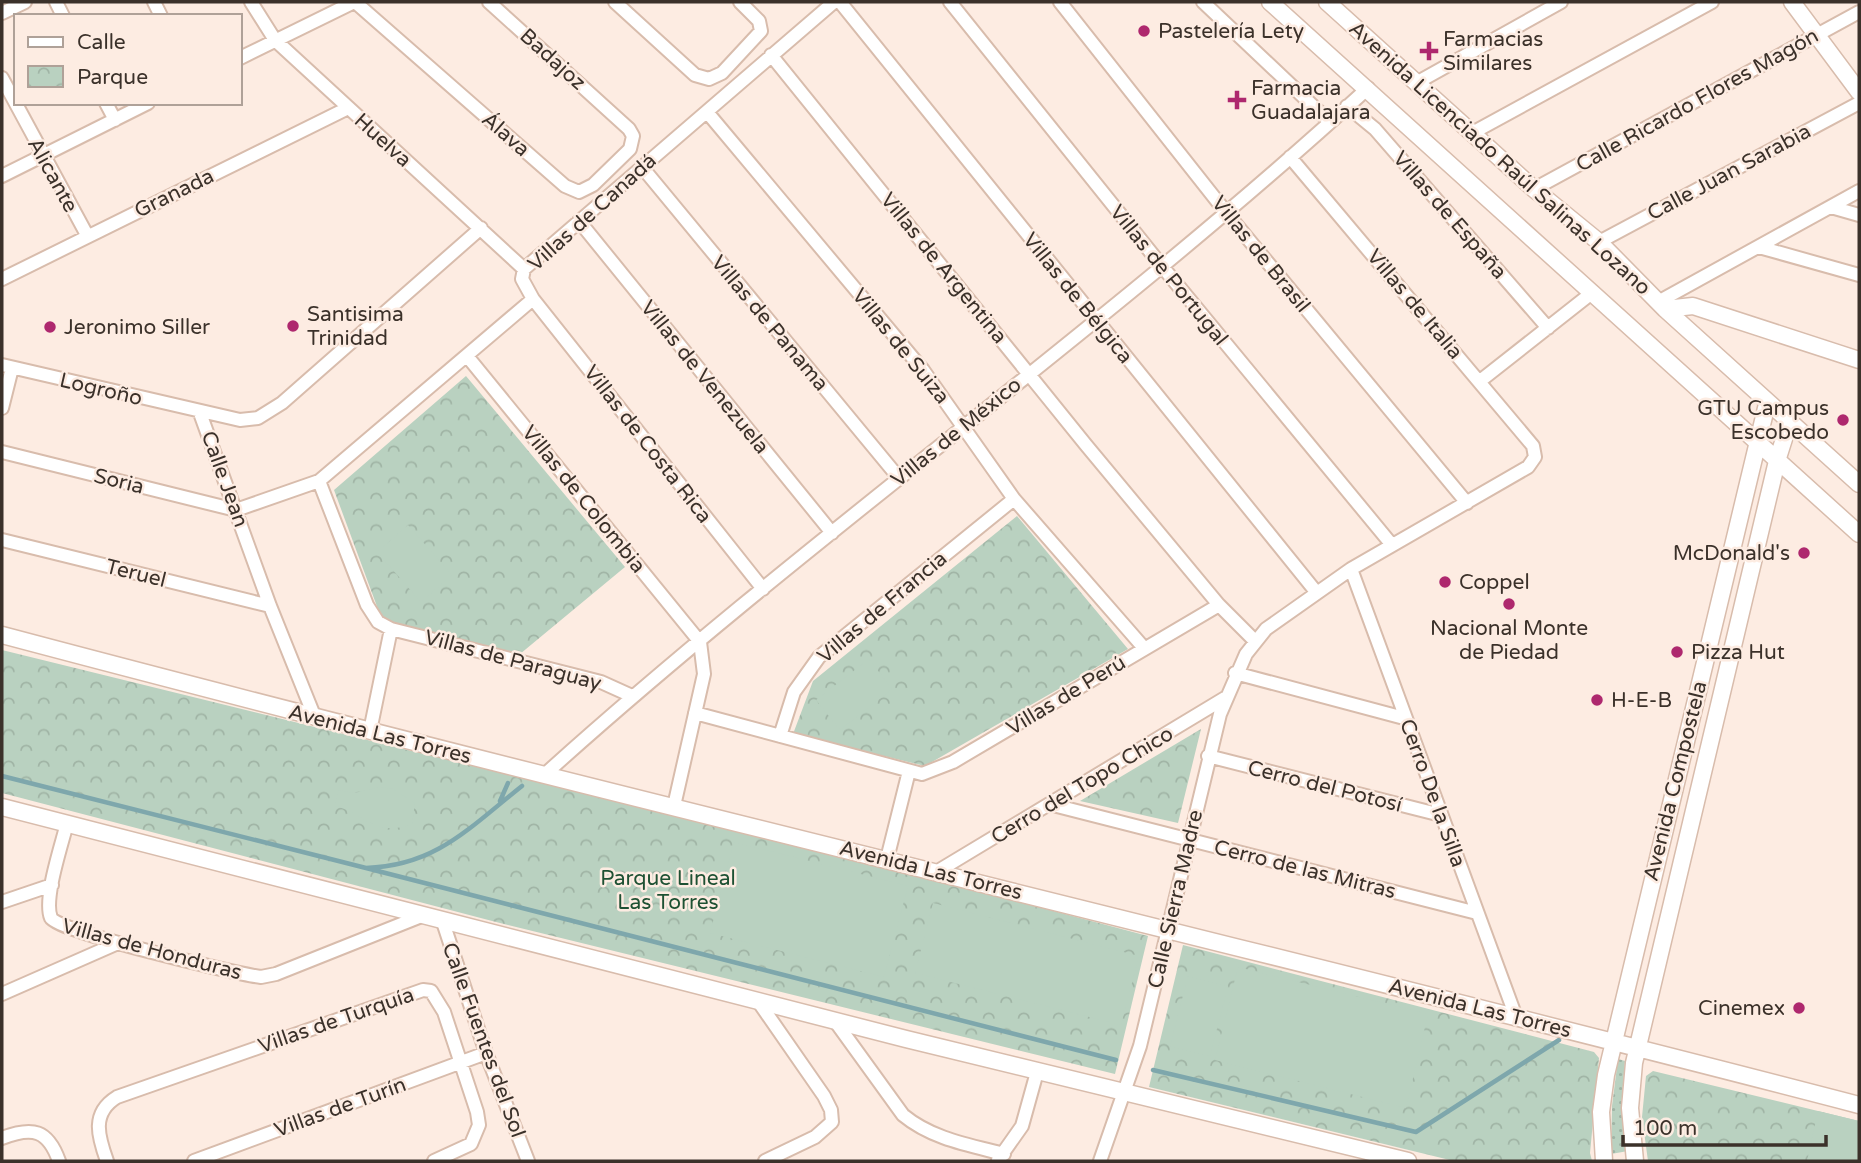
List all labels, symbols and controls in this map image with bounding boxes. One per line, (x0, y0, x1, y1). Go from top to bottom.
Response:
legend (14, 14, 242, 105)
street label: Avenida Licenciado Raúl Salinas Lozano (1344, 16, 1656, 301)
place label: Pastelería Lety (1158, 19, 1304, 44)
street label: Badajoz (515, 23, 591, 95)
marker: Pastelería Lety (1136, 23, 1152, 39)
street label: Calle Ricardo Flores Magón (1572, 23, 1823, 178)
place label: Farmacias Similares (1443, 27, 1543, 76)
text: Calle (77, 30, 126, 55)
marker: Farmacias Similares (1421, 43, 1437, 59)
text: Parque (77, 65, 148, 90)
place label: Farmacia Guadalajara (1251, 76, 1371, 125)
marker: Farmacia Guadalajara (1229, 92, 1245, 108)
street label: Álava (477, 107, 535, 162)
street label: Huelva (349, 108, 416, 173)
street label: Calle Juan Sarabia (1643, 119, 1815, 226)
street label: Alicante (22, 134, 83, 217)
street label: Villas de España (1387, 146, 1512, 284)
street label: Villas de Canadá (523, 148, 662, 277)
street label: Granada (130, 163, 218, 223)
street label: Villas de Argentina (875, 188, 1012, 349)
street label: Villas de Brasil (1206, 191, 1315, 318)
street label: Villas de Portugal (1104, 200, 1233, 351)
street label: Villas de Bélgica (1017, 228, 1138, 369)
street label: Villas de Italia (1361, 244, 1468, 364)
street label: Villas de Panama (706, 251, 834, 396)
street label: Villas de Suiza (847, 284, 955, 409)
street label: Villas de Venezuela (635, 296, 774, 459)
place label: Santisima Trinidad (307, 302, 404, 351)
place label: Jeronimo Siller (64, 315, 210, 340)
marker: Santisima Trinidad (285, 318, 301, 334)
marker: Jeronimo Siller (42, 319, 58, 335)
street label: Villas de Costa Rica (578, 360, 717, 528)
street label: Logroño (57, 368, 145, 411)
street label: Villas de México (886, 372, 1026, 493)
place label: GTU Campus Escobedo (1697, 396, 1829, 445)
marker: GTU Campus Escobedo (1835, 412, 1851, 428)
street label: Villas de Colombia (516, 421, 651, 578)
street label: Calle Jean (196, 428, 253, 531)
street label: Soria (91, 463, 147, 500)
place label: McDonald's (1673, 541, 1790, 566)
marker: McDonald's (1796, 545, 1812, 561)
street label: Villas de Francia (813, 546, 952, 669)
street label: Teruel (103, 554, 169, 593)
place label: Coppel (1459, 570, 1530, 595)
marker: Coppel (1437, 574, 1453, 590)
marker: Nacional Monte de Piedad (1501, 596, 1517, 612)
place label: Nacional Monte de Piedad (1430, 616, 1588, 665)
street label: Villas de Paraguay (422, 625, 604, 696)
place label: Pizza Hut (1691, 640, 1785, 665)
marker: Pizza Hut (1669, 644, 1685, 660)
street label: Villas de Perú (1002, 650, 1130, 741)
street label: Avenida Compostela (1639, 678, 1712, 884)
place label: H-E-B (1611, 688, 1672, 713)
marker: H-E-B (1589, 692, 1605, 708)
street label: Avenida Las Torres (286, 700, 474, 769)
street label: Cerro De la Silla (1394, 716, 1471, 871)
street label: Cerro del Topo Chico (987, 721, 1178, 850)
street label: Cerro del Potosí (1245, 755, 1405, 818)
street label: Calle Sierra Madre (1143, 807, 1208, 991)
street label: Cerro de las Mitras (1211, 835, 1398, 904)
street label: Avenida Las Torres (837, 836, 1025, 905)
park label: Parque Lineal Las Torres (600, 866, 736, 915)
street label: Villas de Honduras (59, 913, 244, 986)
street label: Calle Fuentes del Sol (437, 939, 530, 1141)
street label: Avenida Las Torres (1386, 974, 1574, 1043)
street label: Villas de Turquía (255, 982, 417, 1059)
place label: Cinemex (1698, 996, 1785, 1021)
marker: Cinemex (1791, 1000, 1807, 1016)
street label: Villas de Turín (271, 1072, 409, 1143)
scale bar (1623, 1104, 1826, 1148)
text: 100 m (1633, 1116, 1697, 1141)

